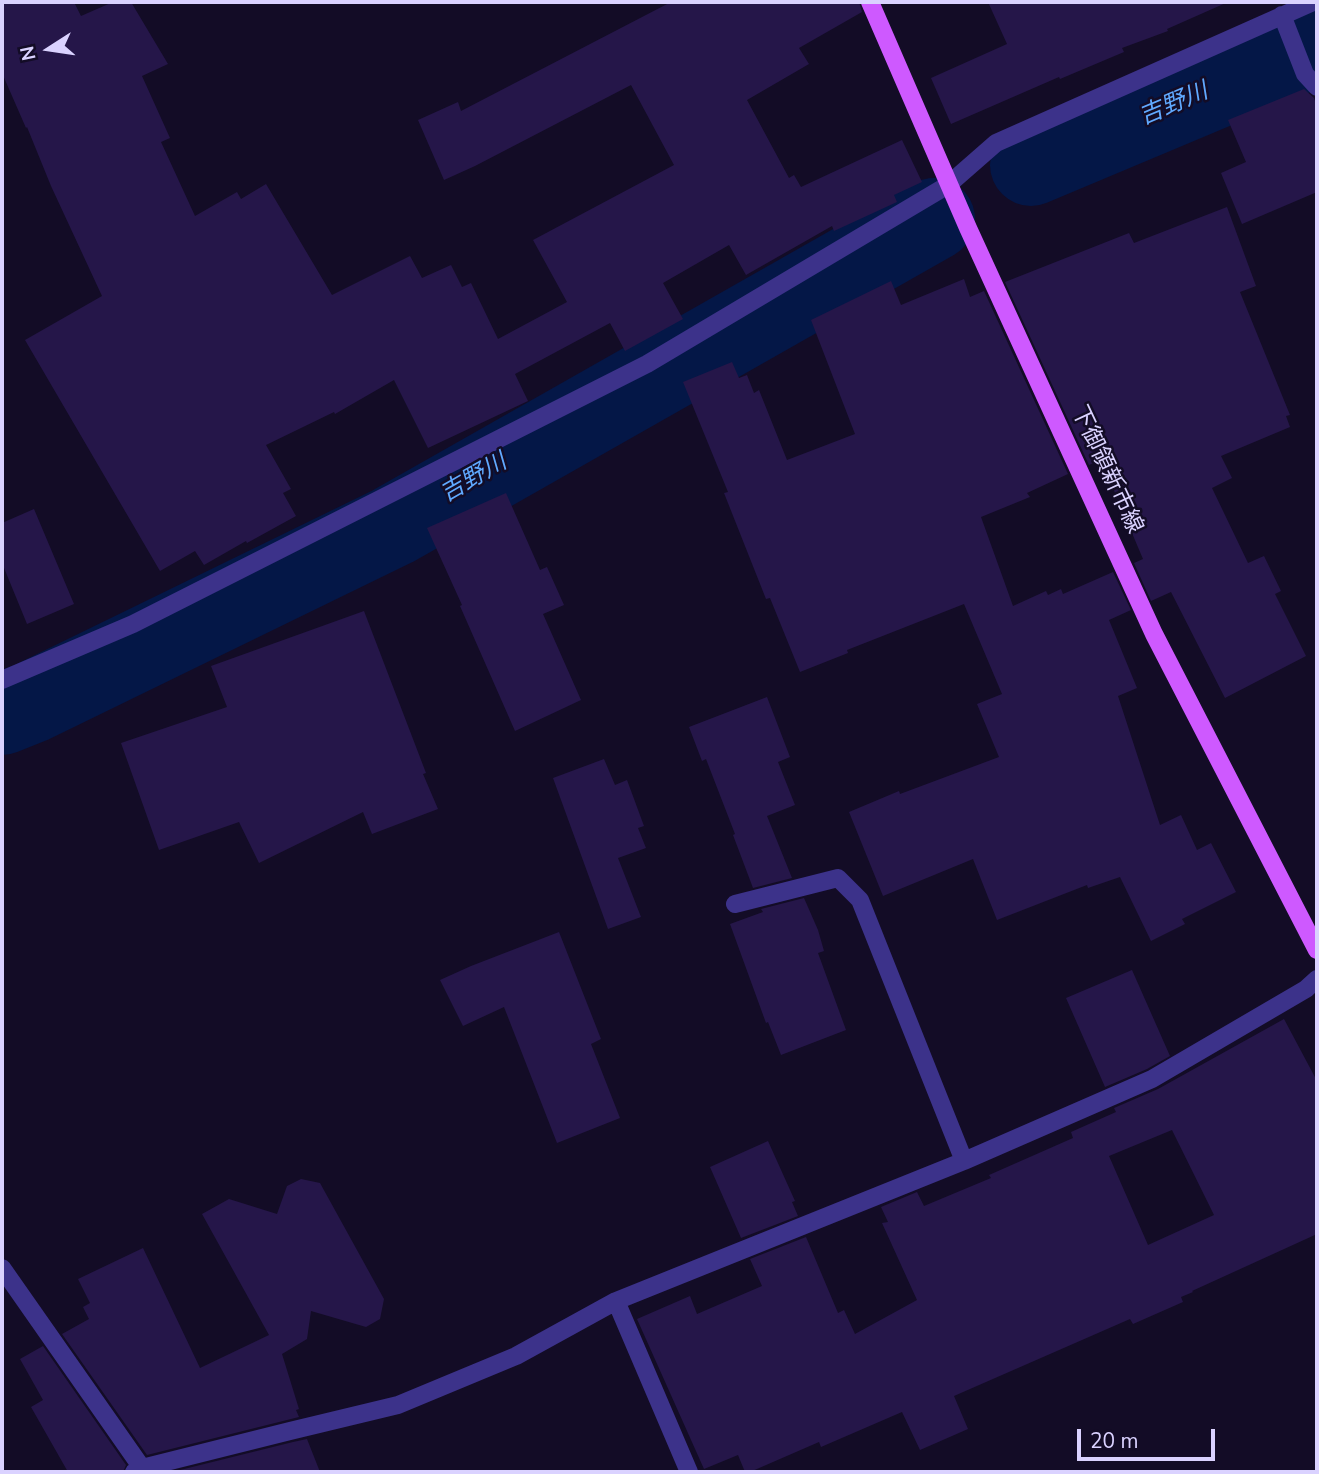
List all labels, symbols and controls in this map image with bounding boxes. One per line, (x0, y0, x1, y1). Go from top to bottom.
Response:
north arrow (14, 14, 84, 84)
text: N (14, 44, 43, 63)
water label: 吉野川 (1135, 78, 1213, 132)
street label: 下御領新市線 (1064, 402, 1148, 538)
water label: 吉野川 (436, 449, 512, 509)
scale bar (1081, 1414, 1219, 1458)
text: 20 m (1090, 1427, 1139, 1455)

